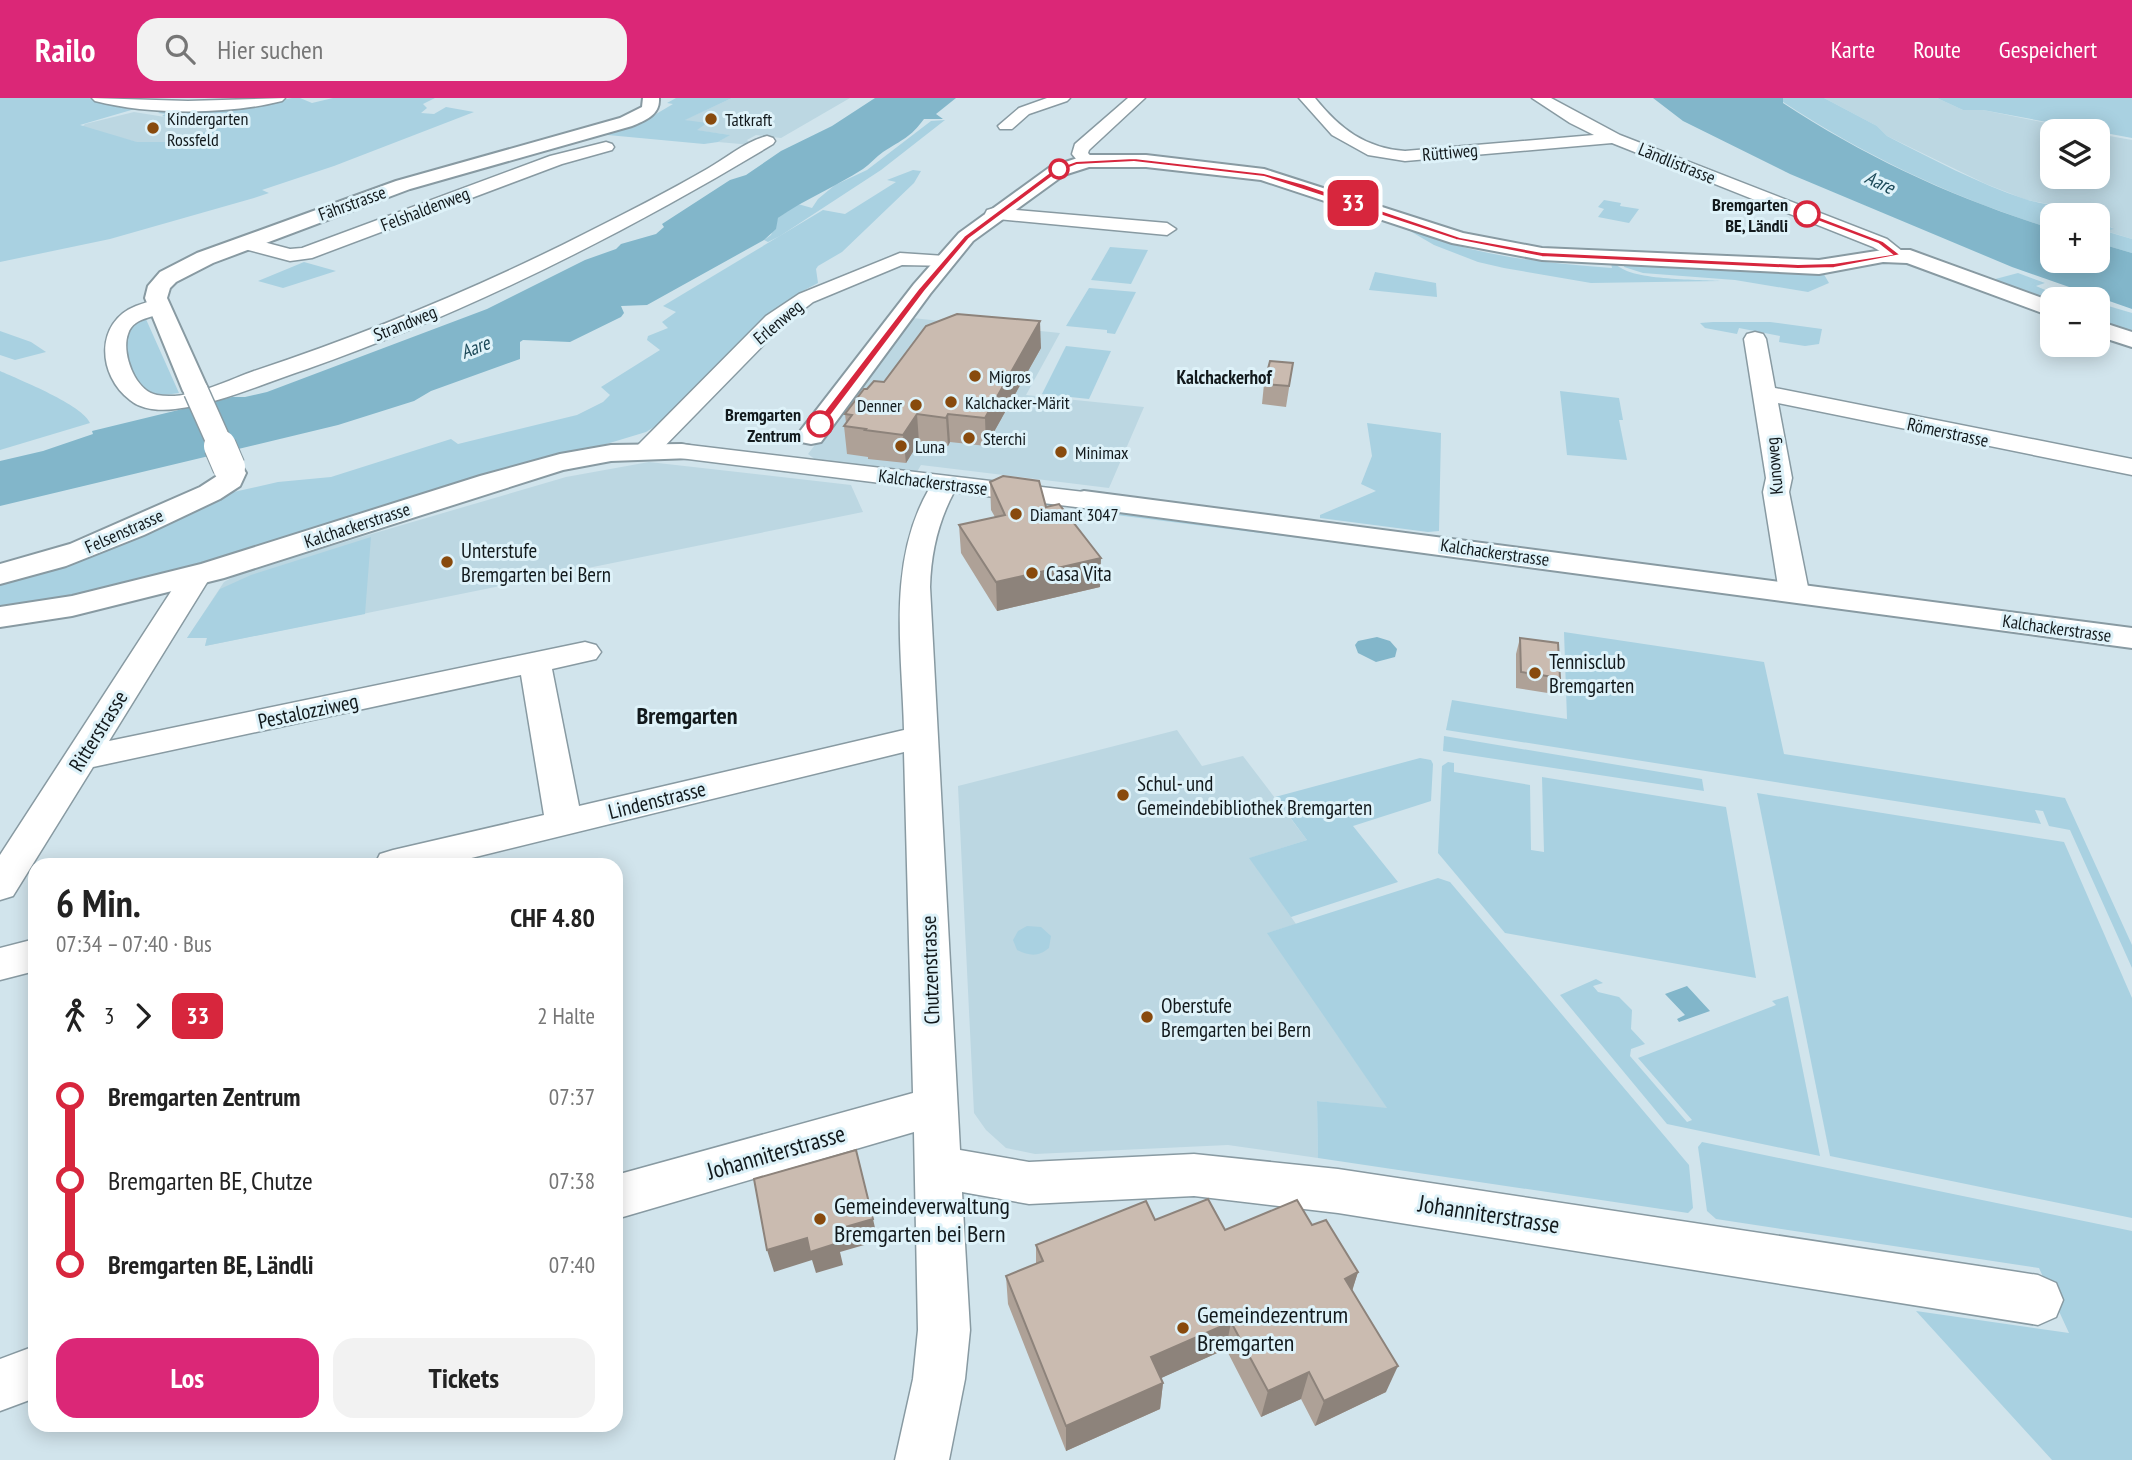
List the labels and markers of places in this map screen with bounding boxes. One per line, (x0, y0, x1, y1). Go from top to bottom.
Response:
place label: Kindergarten Rossfeld (167, 107, 248, 151)
place label: Tatkraft (725, 108, 772, 131)
marker: Tatkraft (703, 111, 719, 127)
marker: Kindergarten Rossfeld (145, 120, 161, 136)
unlabelled marker (1049, 159, 1069, 179)
place label: Bremgarten BE, Ländli (1712, 193, 1788, 237)
marker: Bremgarten BE, Ländli (1794, 201, 1820, 227)
place label: Migros (989, 365, 1031, 388)
marker: Migros (967, 368, 983, 384)
place label: Kalchacker-Märit (965, 391, 1070, 414)
place label: Denner (857, 394, 902, 417)
marker: Kalchacker-Märit (943, 394, 959, 410)
marker: Denner (908, 397, 924, 413)
place label: Bremgarten Zentrum (725, 403, 801, 447)
marker: Bremgarten Zentrum (807, 411, 833, 437)
place label: Sterchi (983, 427, 1026, 450)
marker: Sterchi (961, 430, 977, 446)
place label: Luna (915, 435, 945, 458)
marker: Luna (893, 438, 909, 454)
place label: Minimax (1075, 441, 1129, 464)
marker: Minimax (1053, 444, 1069, 460)
place label: Diamant 3047 (1030, 503, 1119, 526)
marker: Diamant 3047 (1008, 506, 1024, 522)
place label: Unterstufe Bremgarten bei Bern (461, 537, 611, 588)
marker: Unterstufe Bremgarten bei Bern (439, 554, 455, 570)
place label: Casa Vita (1046, 560, 1112, 587)
marker: Casa Vita (1024, 565, 1040, 581)
place label: Tennisclub Bremgarten (1549, 648, 1634, 699)
marker: Tennisclub Bremgarten (1527, 665, 1543, 681)
place label: Schul- und Gemeindebibliothek Bremgarten (1137, 770, 1372, 821)
marker: Schul- und Gemeindebibliothek Bremgarten (1115, 787, 1131, 803)
place label: Oberstufe Bremgarten bei Bern (1161, 992, 1311, 1043)
marker: Oberstufe Bremgarten bei Bern (1139, 1009, 1155, 1025)
place label: Gemeindeverwaltung Bremgarten bei Bern (834, 1190, 1010, 1249)
marker: Gemeindeverwaltung Bremgarten bei Bern (812, 1211, 828, 1227)
place label: Gemeindezentrum Bremgarten (1197, 1299, 1348, 1358)
marker: Gemeindezentrum Bremgarten (1175, 1320, 1191, 1336)

